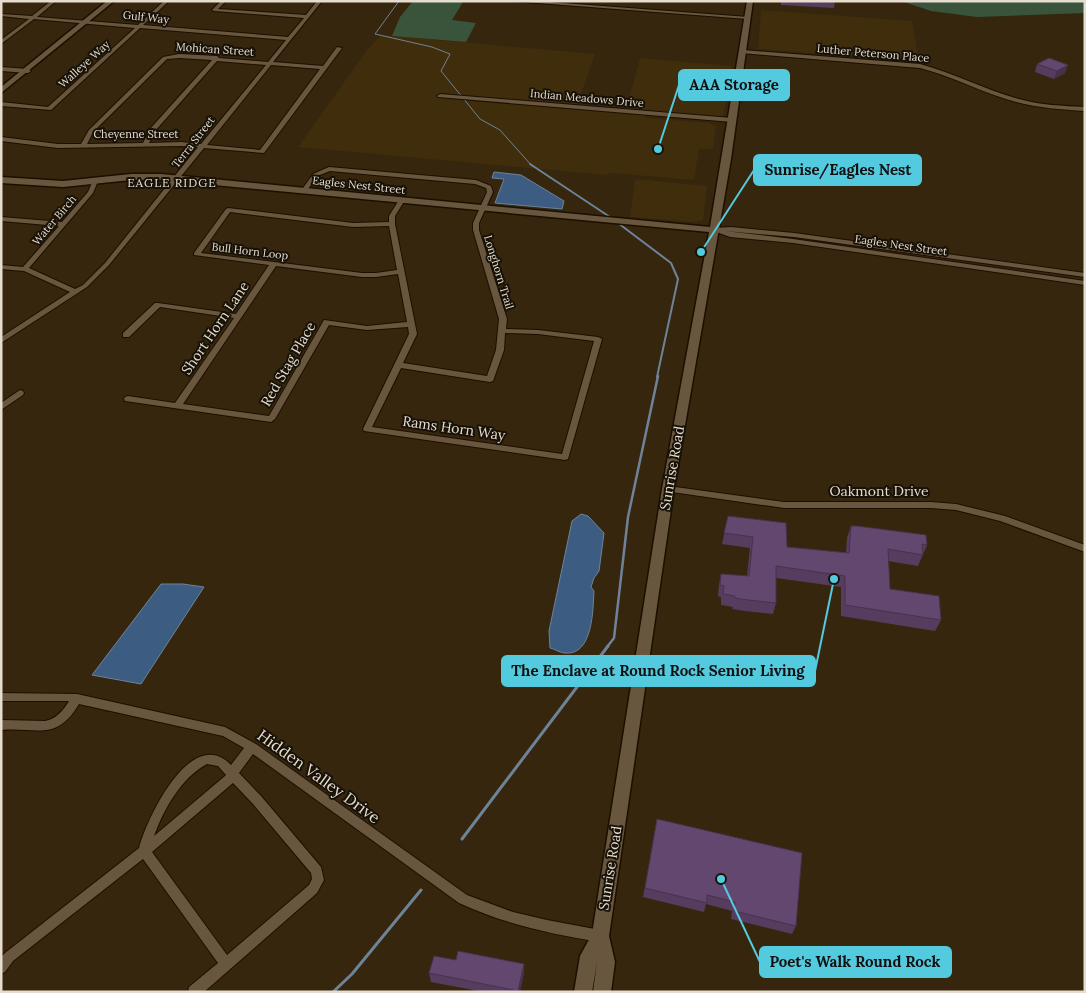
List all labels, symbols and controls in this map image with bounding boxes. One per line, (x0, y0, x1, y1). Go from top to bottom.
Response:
street label: Gulf Way (122, 8, 170, 26)
street label: Walleye Way (55, 37, 113, 91)
street label: Mohican Street (175, 39, 255, 59)
street label: Luther Peterson Place (816, 41, 930, 65)
callout: AAA Storage (679, 70, 789, 100)
text: AAA Storage (689, 75, 779, 94)
street label: Indian Meadows Drive (530, 86, 644, 110)
street label: Terra Street (168, 113, 218, 171)
street label: Cheyenne Street (93, 127, 179, 141)
callout: Sunrise/Eagles Nest (754, 155, 921, 185)
text: Sunrise/Eagles Nest (764, 160, 912, 180)
street label: Eagles Nest Street (312, 173, 407, 197)
district label: EAGLE RIDGE (127, 175, 217, 190)
street label: Water Birch (29, 192, 79, 248)
street label: Eagles Nest Street (854, 232, 949, 259)
street label: Longhorn Trail (481, 233, 517, 311)
street label: Bull Horn Loop (211, 239, 290, 263)
street label: Short Horn Lane (177, 278, 253, 378)
street label: Red Stag Place (257, 318, 320, 409)
street label: Rams Horn Way (401, 412, 507, 444)
street label: Sunrise Road (656, 425, 688, 511)
street label: Oakmont Drive (829, 482, 929, 500)
callout: The Enclave at Round Rock Senior Living (502, 656, 815, 686)
text: The Enclave at Round Rock Senior Living (511, 661, 805, 680)
street label: Hidden Valley Drive (254, 725, 385, 827)
street label: Sunrise Road (594, 825, 626, 911)
callout: Poet's Walk Round Rock (760, 947, 951, 977)
text: Poet's Walk Round Rock (769, 952, 941, 971)

